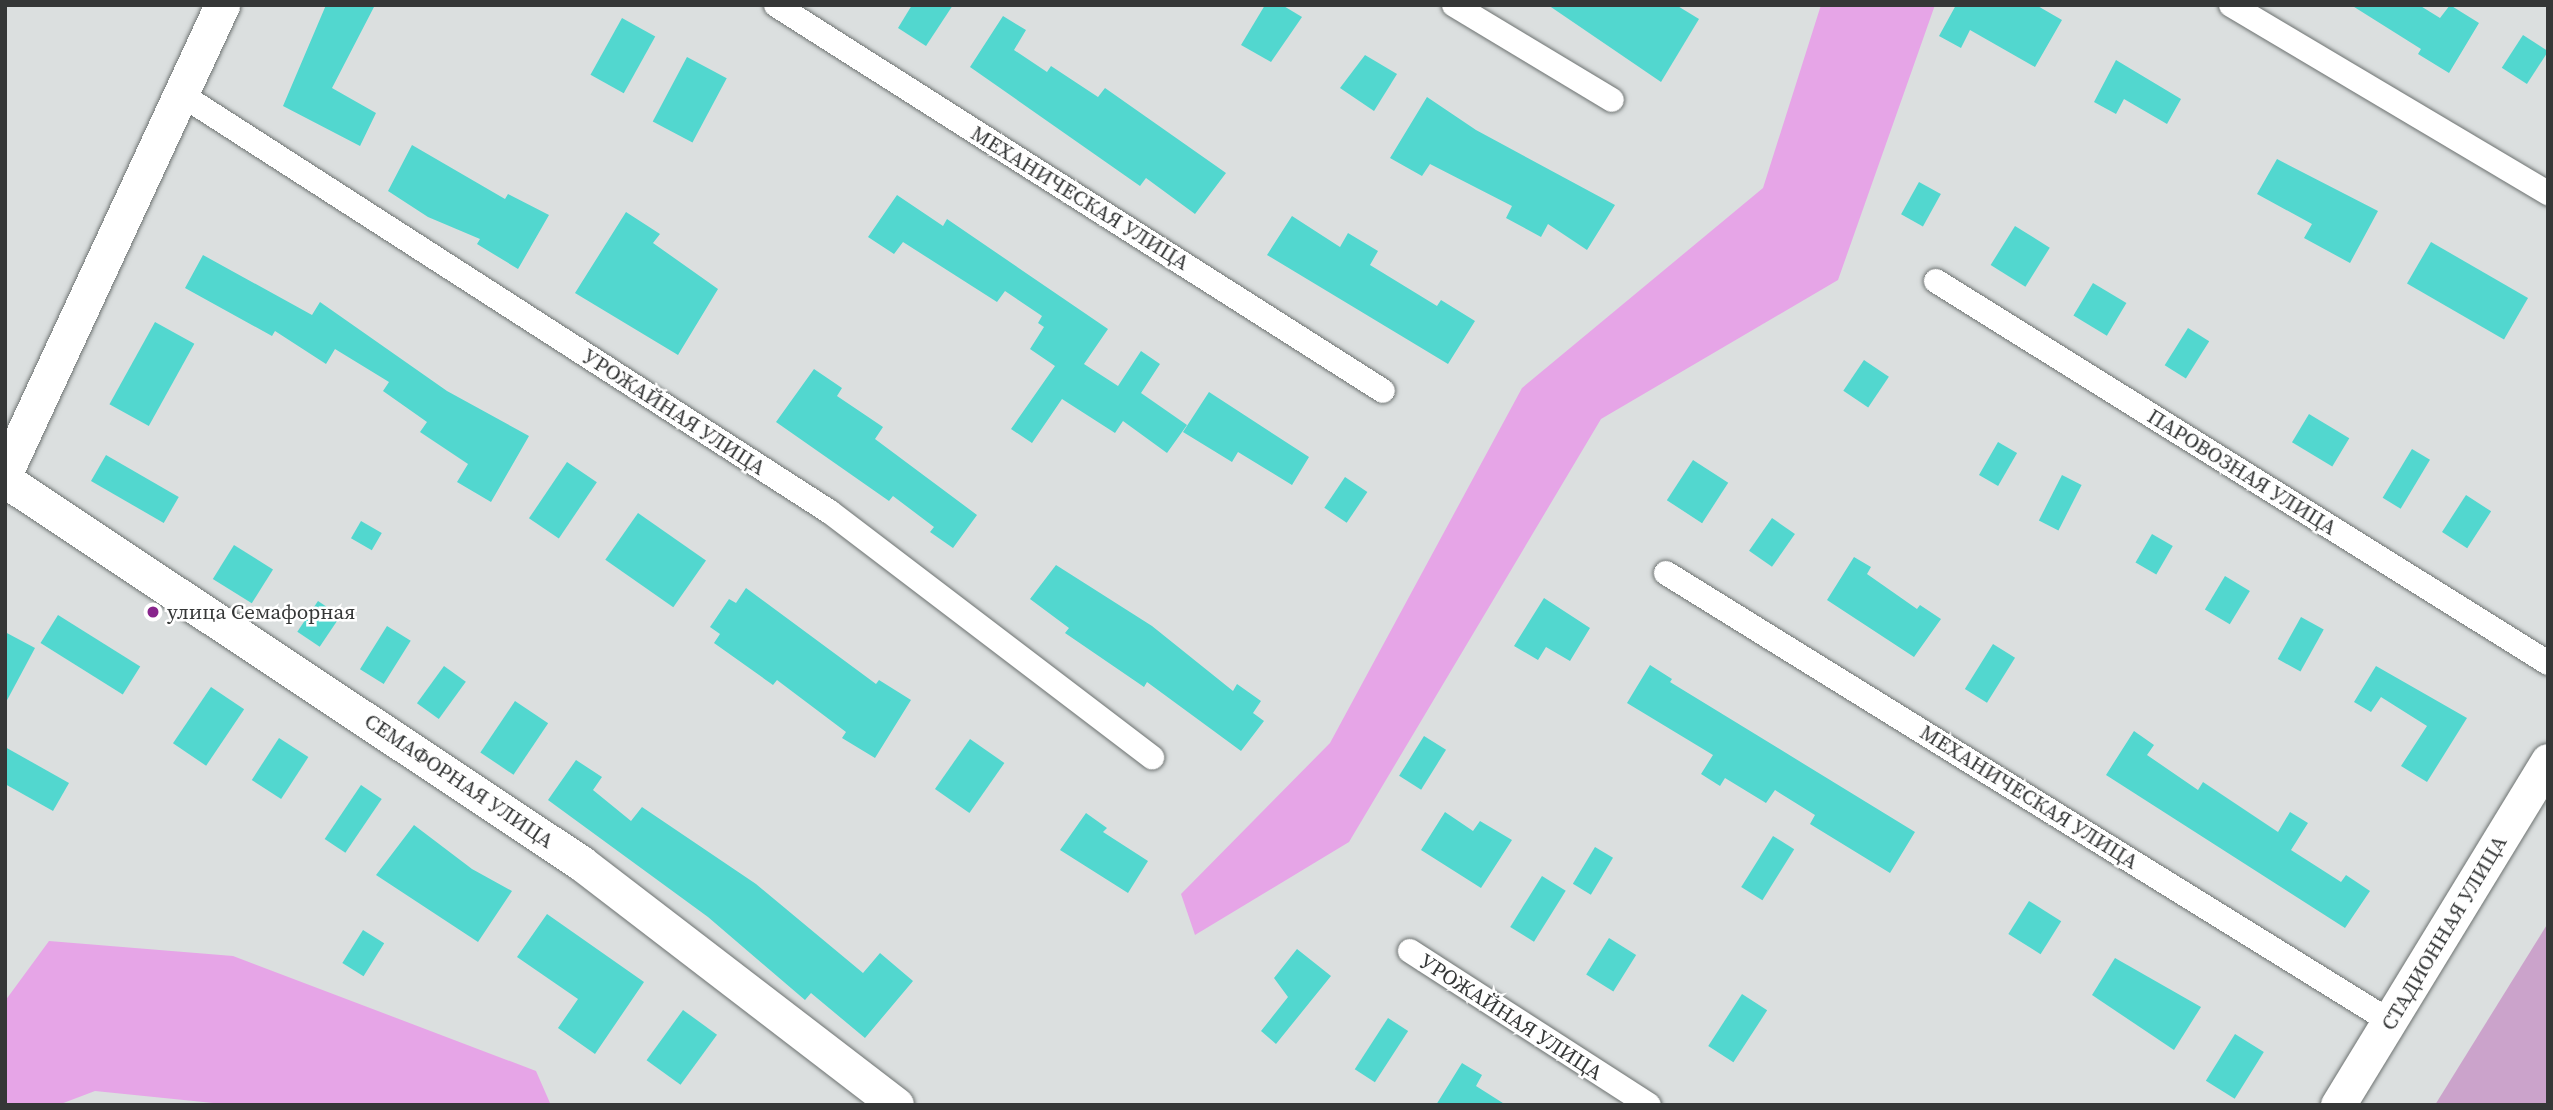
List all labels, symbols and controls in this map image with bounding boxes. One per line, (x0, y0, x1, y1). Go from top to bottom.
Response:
street label: МЕХАНИЧЕСКАЯ УЛИЦА (966, 120, 1194, 276)
street label: УРОЖАЙНАЯ УЛИЦА (578, 343, 770, 481)
street label: ПАРОВОЗНАЯ УЛИЦА (2143, 403, 2341, 541)
place label: улица Семафорная (167, 599, 355, 625)
marker: улица Семафорная (145, 604, 161, 620)
street label: СЕМАФОРНАЯ УЛИЦА (360, 708, 558, 854)
street label: МЕХАНИЧЕСКАЯ УЛИЦА (1915, 719, 2143, 875)
street label: СТАДИОННАЯ УЛИЦА (2376, 831, 2512, 1035)
street label: УРОЖАЙНАЯ УЛИЦА (1415, 948, 1607, 1086)

